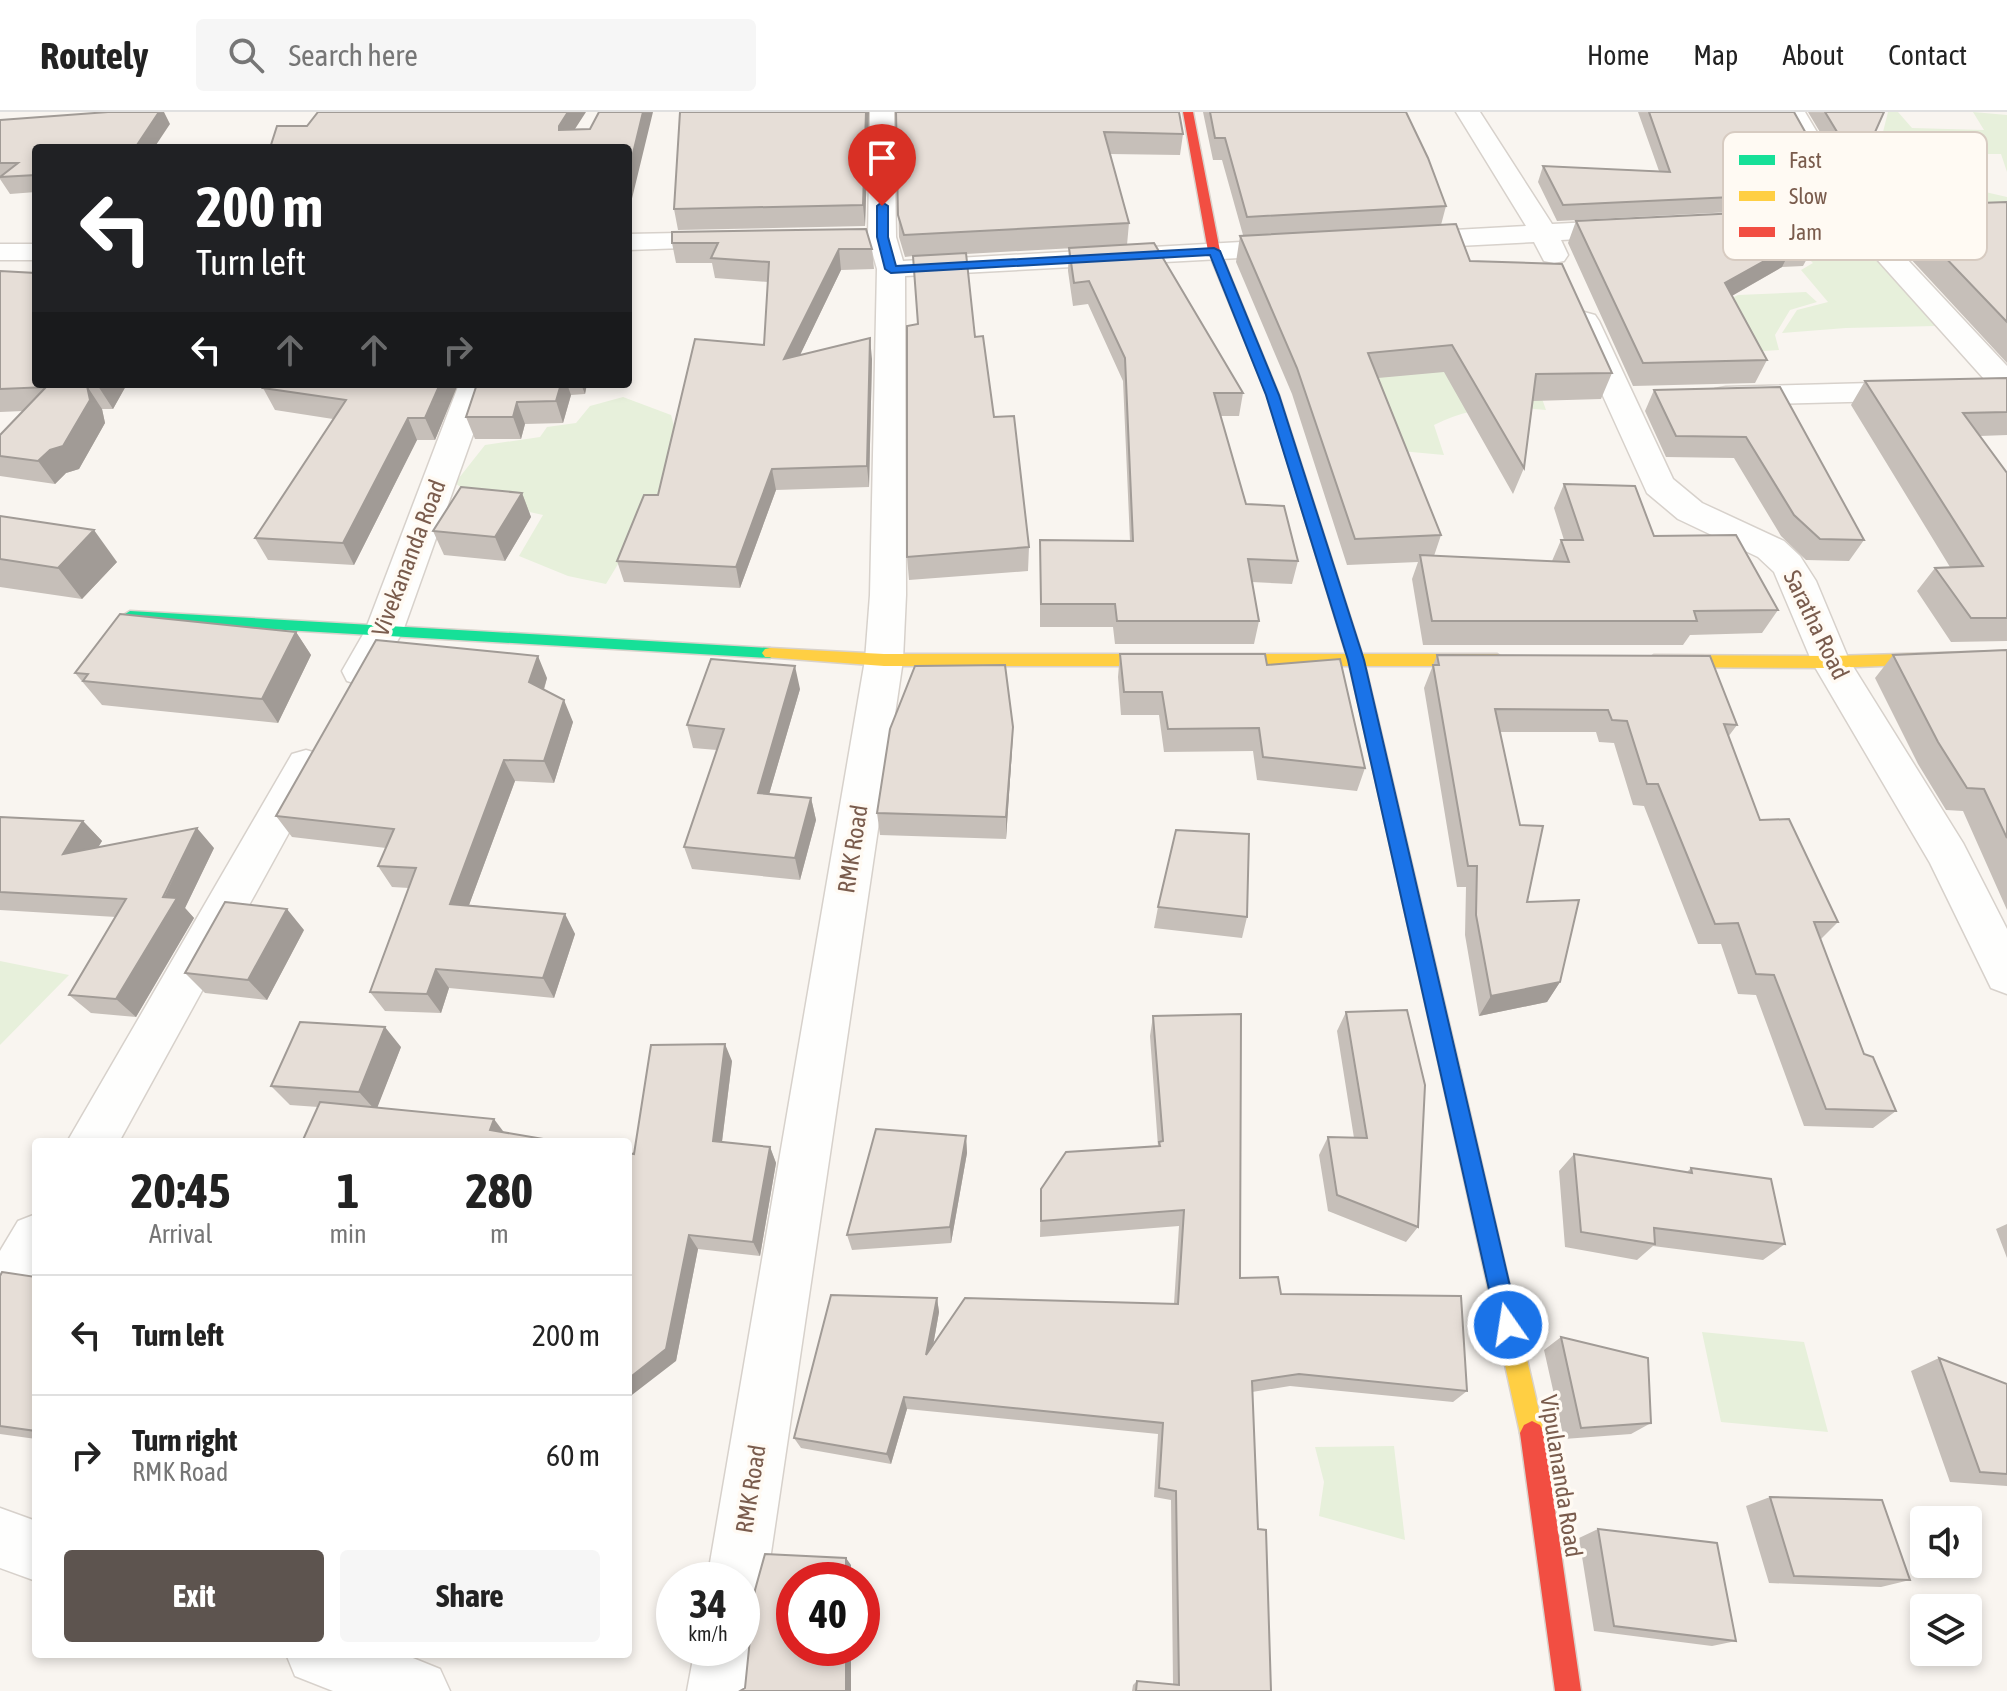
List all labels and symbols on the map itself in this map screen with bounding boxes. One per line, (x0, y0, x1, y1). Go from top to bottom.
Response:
pin (848, 124, 916, 206)
legend (1723, 132, 1987, 260)
text: Fast (1789, 147, 1822, 173)
text: Slow (1789, 183, 1827, 209)
text: Jam (1789, 219, 1822, 245)
street label: Vivekananda Road (366, 476, 451, 640)
street label: Saratha Road (1778, 566, 1854, 684)
street label: RMK Road (832, 803, 873, 895)
position arrow (1466, 1283, 1550, 1367)
street label: Vipulananda Road (1535, 1393, 1588, 1559)
street label: RMK Road (730, 1443, 771, 1535)
speed limit sign: 40 (776, 1562, 880, 1666)

